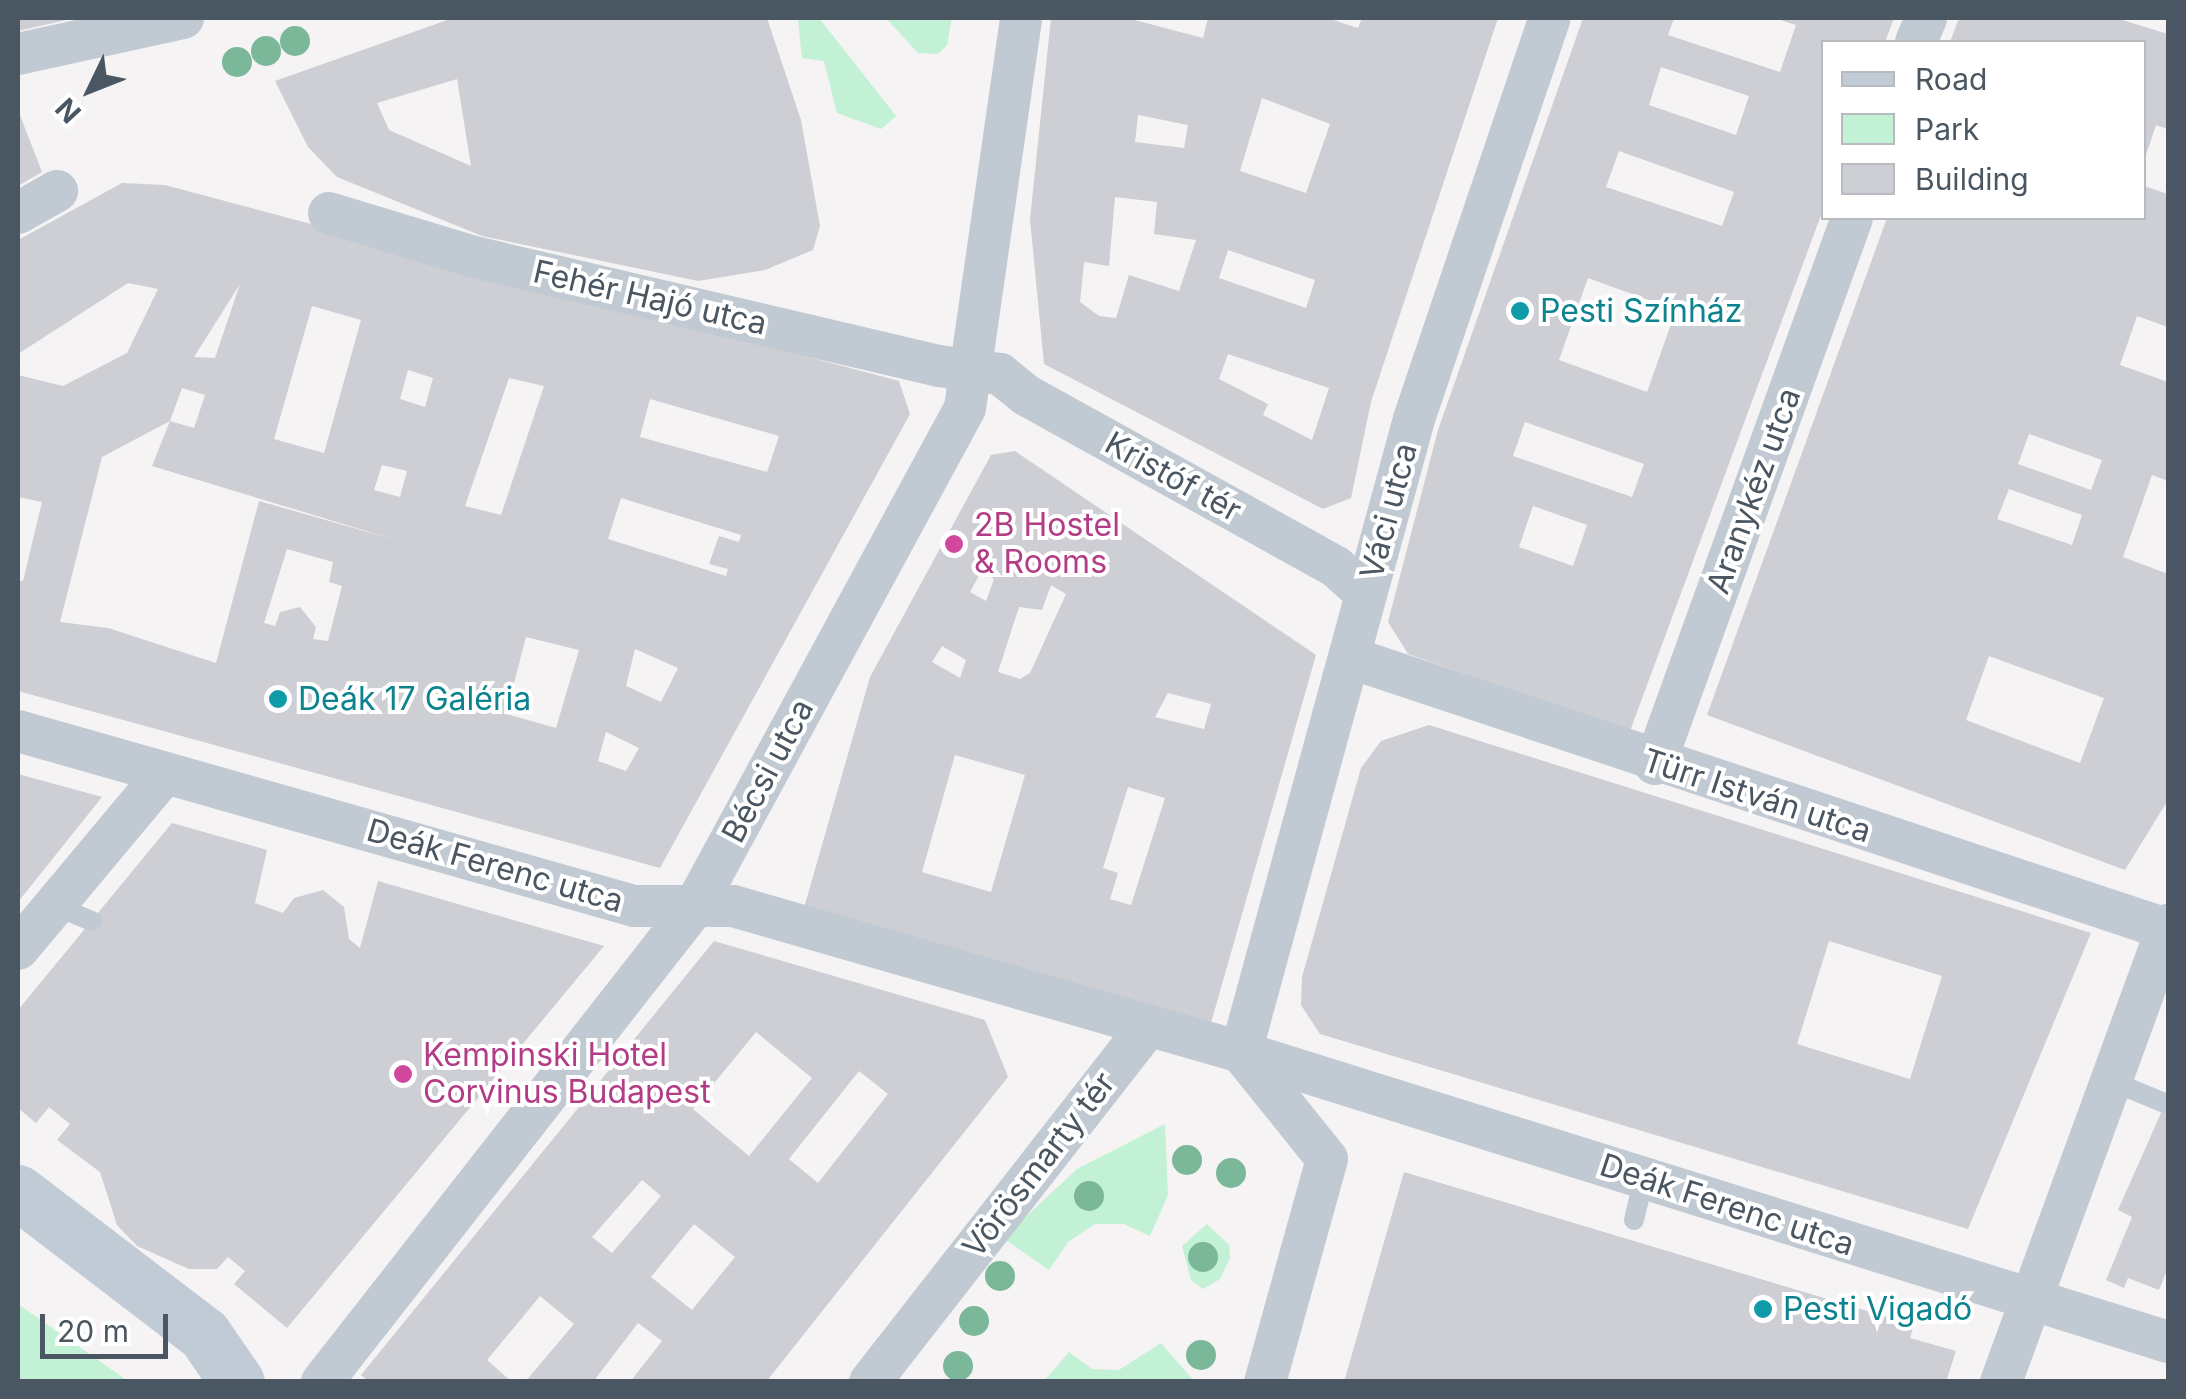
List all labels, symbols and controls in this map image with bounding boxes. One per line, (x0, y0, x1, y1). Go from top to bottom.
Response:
north arrow (40, 40, 140, 140)
legend (1821, 40, 2146, 220)
text: Road (1915, 61, 1987, 97)
text: N (48, 91, 88, 130)
text: Park (1915, 111, 1979, 147)
text: Building (1915, 161, 2029, 197)
street label: Fehér Hajó utca (530, 252, 770, 344)
place label: Pesti Színház (1540, 292, 1742, 330)
marker: Pesti Színház (1509, 300, 1531, 322)
street label: Aranykéz utca (1699, 383, 1809, 599)
street label: Kristóf tér (1098, 424, 1248, 530)
street label: Váci utca (1352, 439, 1426, 583)
place label: 2B Hostel & Rooms (974, 507, 1120, 582)
marker: 2B Hostel & Rooms (943, 533, 965, 555)
place label: Deák 17 Galéria (298, 680, 531, 718)
marker: Deák 17 Galéria (267, 688, 289, 710)
street label: Bécsi utca (714, 693, 822, 849)
street label: Türr István utca (1638, 741, 1876, 851)
street label: Deák Ferenc utca (362, 811, 628, 921)
place label: Kempinski Hotel Corvinus Budapest (423, 1037, 711, 1112)
marker: Kempinski Hotel Corvinus Budapest (392, 1063, 414, 1085)
street label: Vörösmarty tér (955, 1065, 1123, 1265)
street label: Deák Ferenc utca (1595, 1146, 1859, 1264)
place label: Pesti Vigadó (1783, 1290, 1972, 1328)
scale bar (45, 1294, 172, 1356)
marker: Pesti Vigadó (1752, 1298, 1774, 1320)
text: 20 m (57, 1313, 129, 1349)

